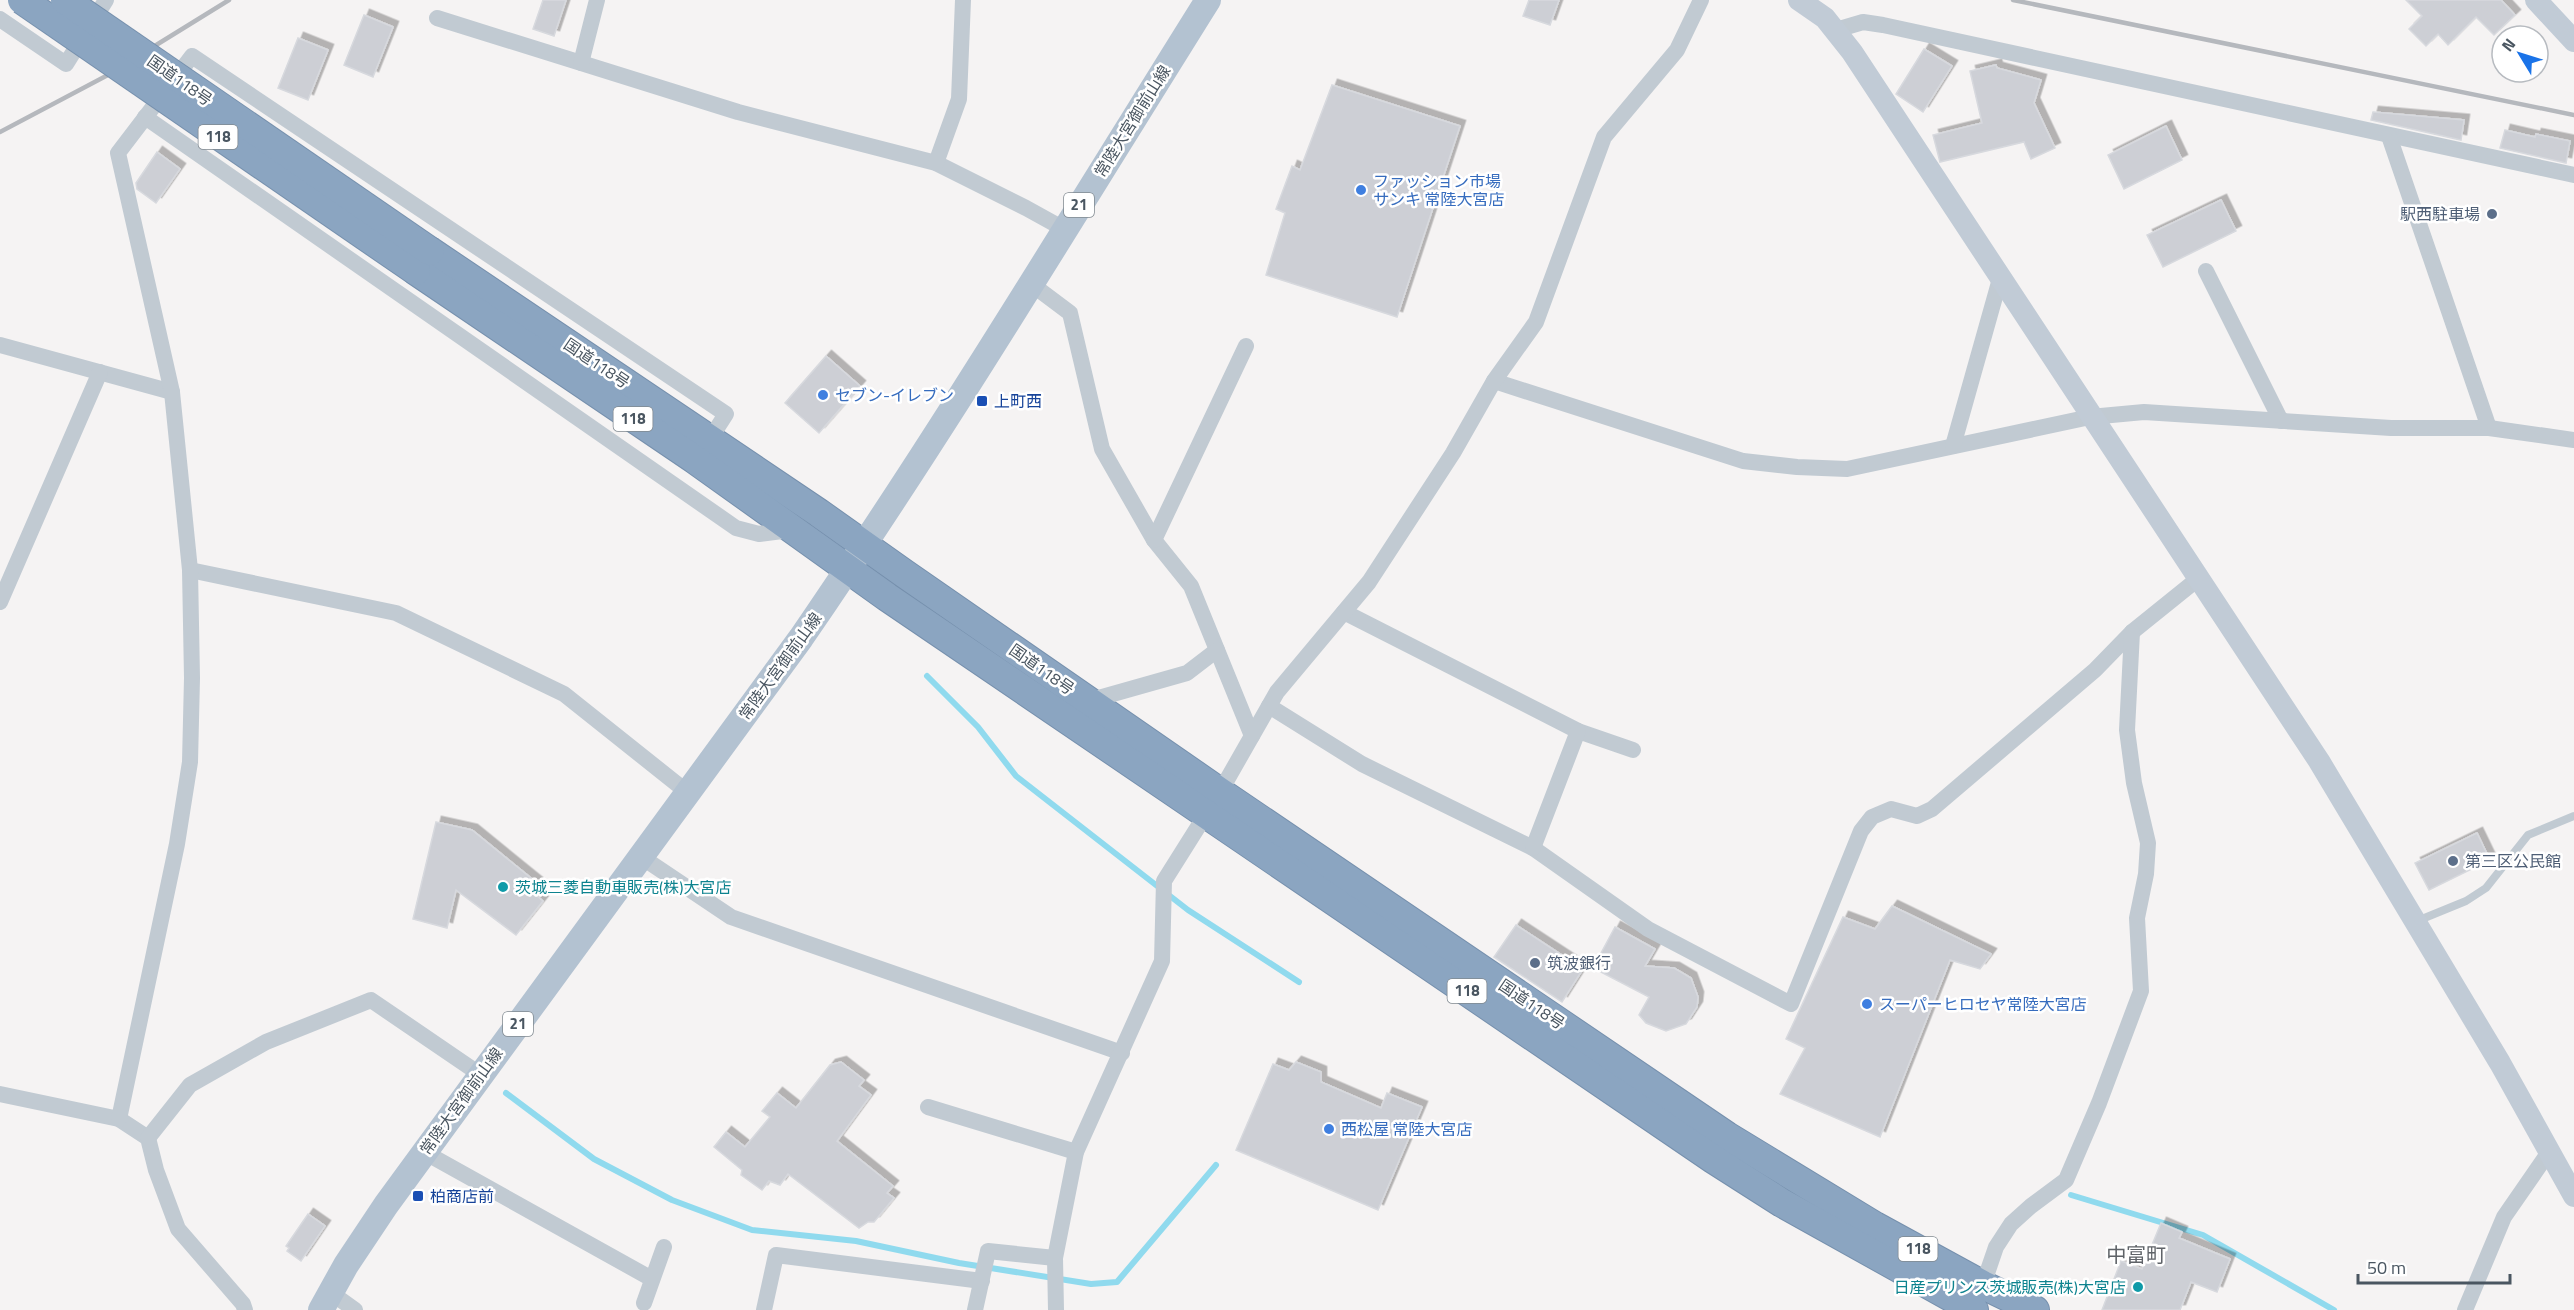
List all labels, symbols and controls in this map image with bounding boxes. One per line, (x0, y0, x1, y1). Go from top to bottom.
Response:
north arrow (2490, 24, 2550, 84)
text: N (2495, 33, 2521, 57)
street label: 国道118号 (142, 49, 218, 111)
street label: 常陸大宮御前山線 (1088, 60, 1176, 182)
road number: 118 (198, 125, 238, 149)
place label: ファッション市場 サンキ 常陸大宮店 (1373, 169, 1505, 211)
marker: ファッション市場 サンキ 常陸大宮店 (1354, 183, 1368, 197)
road number: 21 (1064, 193, 1094, 217)
place label: 駅西駐車場 (2400, 202, 2480, 226)
marker: 駅西駐車場 (2485, 207, 2499, 221)
street label: 国道118号 (559, 332, 635, 394)
place label: セブン-イレブン (835, 383, 954, 407)
marker: セブン-イレブン (816, 388, 830, 402)
place label: 上町西 (994, 389, 1042, 413)
marker: 上町西 (975, 394, 989, 408)
road number: 118 (614, 407, 652, 431)
street label: 常陸大宮御前山線 (733, 607, 827, 725)
street label: 国道118号 (1004, 638, 1080, 700)
place label: 第三区公民館 (2465, 849, 2561, 873)
marker: 第三区公民館 (2446, 854, 2460, 868)
place label: 茨城三菱自動車販売(株)大宮店 (515, 875, 731, 899)
marker: 茨城三菱自動車販売(株)大宮店 (496, 880, 510, 894)
place label: 筑波銀行 (1547, 951, 1611, 975)
marker: 筑波銀行 (1528, 956, 1542, 970)
street label: 国道118号 (1494, 973, 1570, 1035)
road number: 118 (1448, 979, 1486, 1003)
place label: スーパーヒロセヤ常陸大宮店 (1879, 992, 2087, 1016)
marker: スーパーヒロセヤ常陸大宮店 (1860, 997, 1874, 1011)
road number: 21 (503, 1012, 533, 1036)
street label: 常陸大宮御前山線 (414, 1042, 508, 1160)
place label: 西松屋 常陸大宮店 (1341, 1117, 1473, 1141)
marker: 西松屋 常陸大宮店 (1322, 1122, 1336, 1136)
place label: 柏商店前 (430, 1184, 494, 1208)
marker: 柏商店前 (411, 1189, 425, 1203)
road number: 118 (1898, 1237, 1938, 1261)
district label: 中富町 (2106, 1239, 2166, 1270)
scale bar (2358, 1247, 2510, 1285)
text: 50 m (2367, 1254, 2406, 1281)
place label: 日産プリンス茨城販売(株)大宮店 (1894, 1275, 2126, 1299)
marker: 日産プリンス茨城販売(株)大宮店 (2131, 1280, 2145, 1294)

